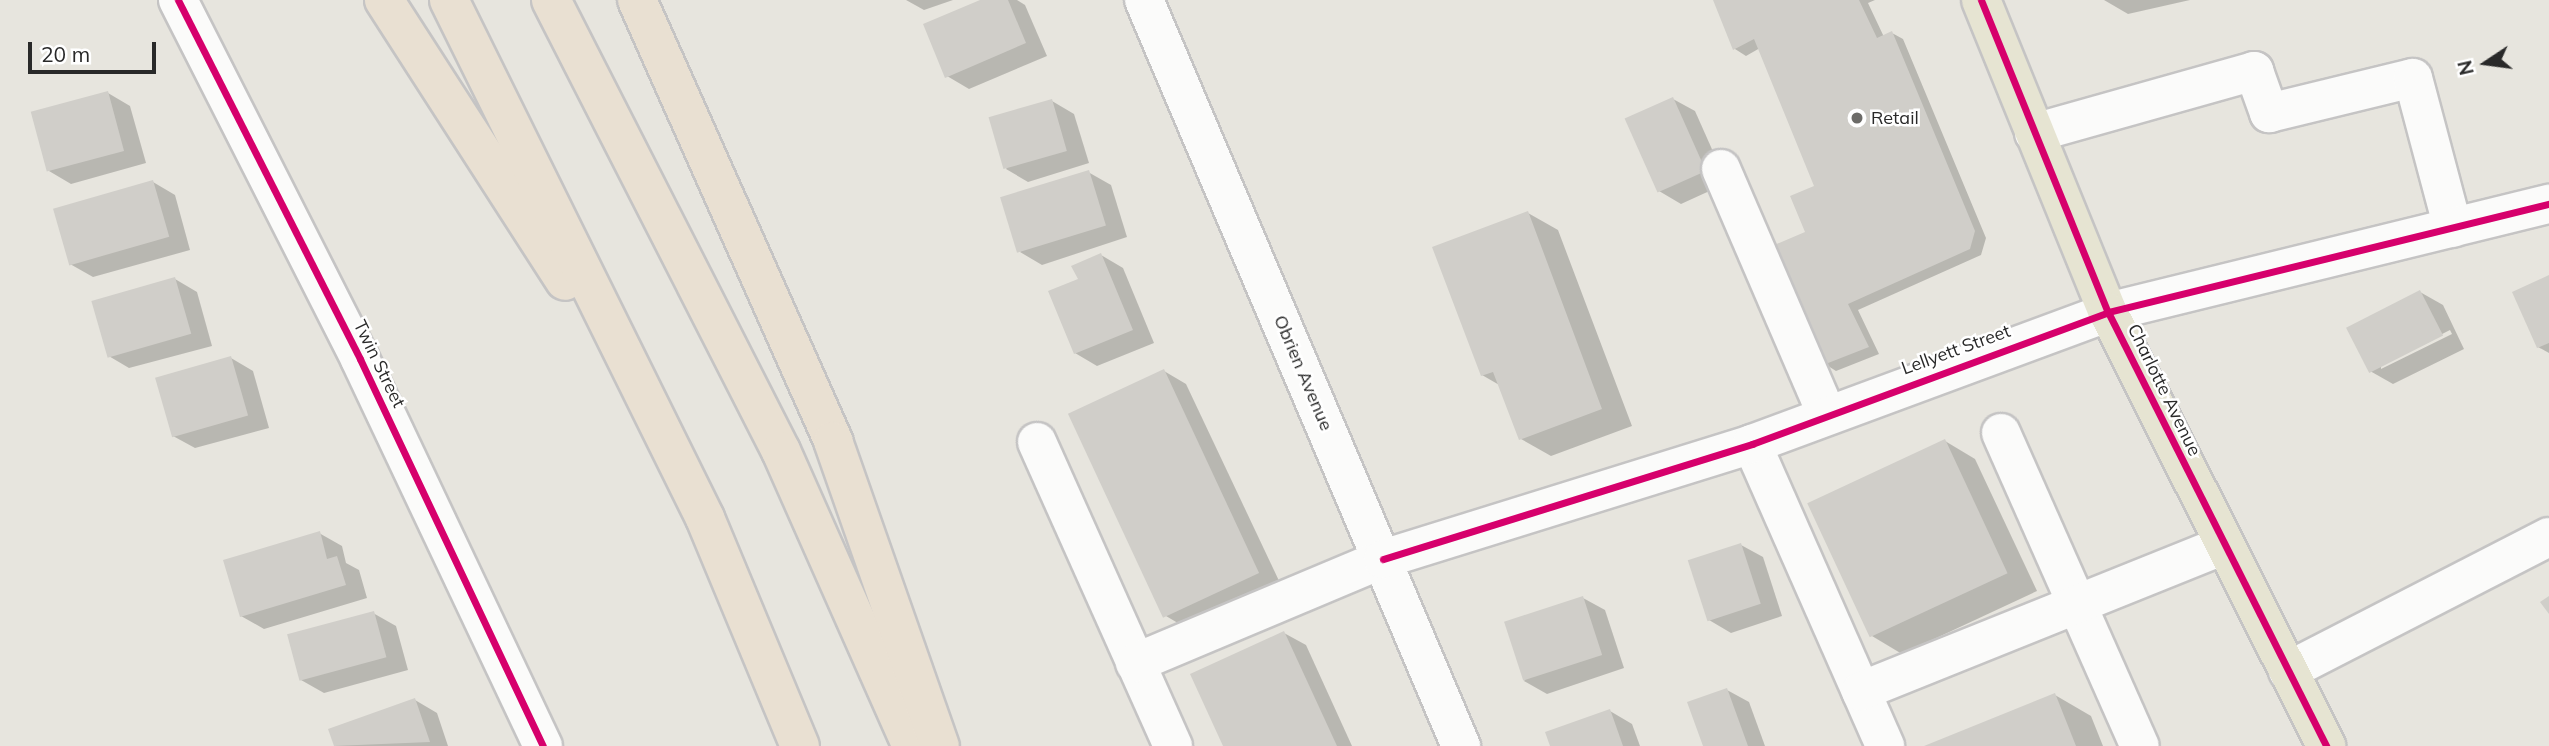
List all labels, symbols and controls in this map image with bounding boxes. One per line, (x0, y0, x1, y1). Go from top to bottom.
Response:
scale bar (32, 28, 159, 72)
north arrow (2451, 28, 2521, 98)
text: 20 m (41, 41, 90, 67)
text: N (2452, 58, 2479, 77)
place label: Retail (1871, 107, 1919, 129)
marker: Retail (1849, 110, 1865, 126)
street label: Obrien Avenue (1269, 312, 1337, 434)
street label: Twin Street (349, 317, 409, 411)
street label: Lellyett Street (1899, 320, 2013, 380)
street label: Charlotte Avenue (2123, 320, 2205, 460)

